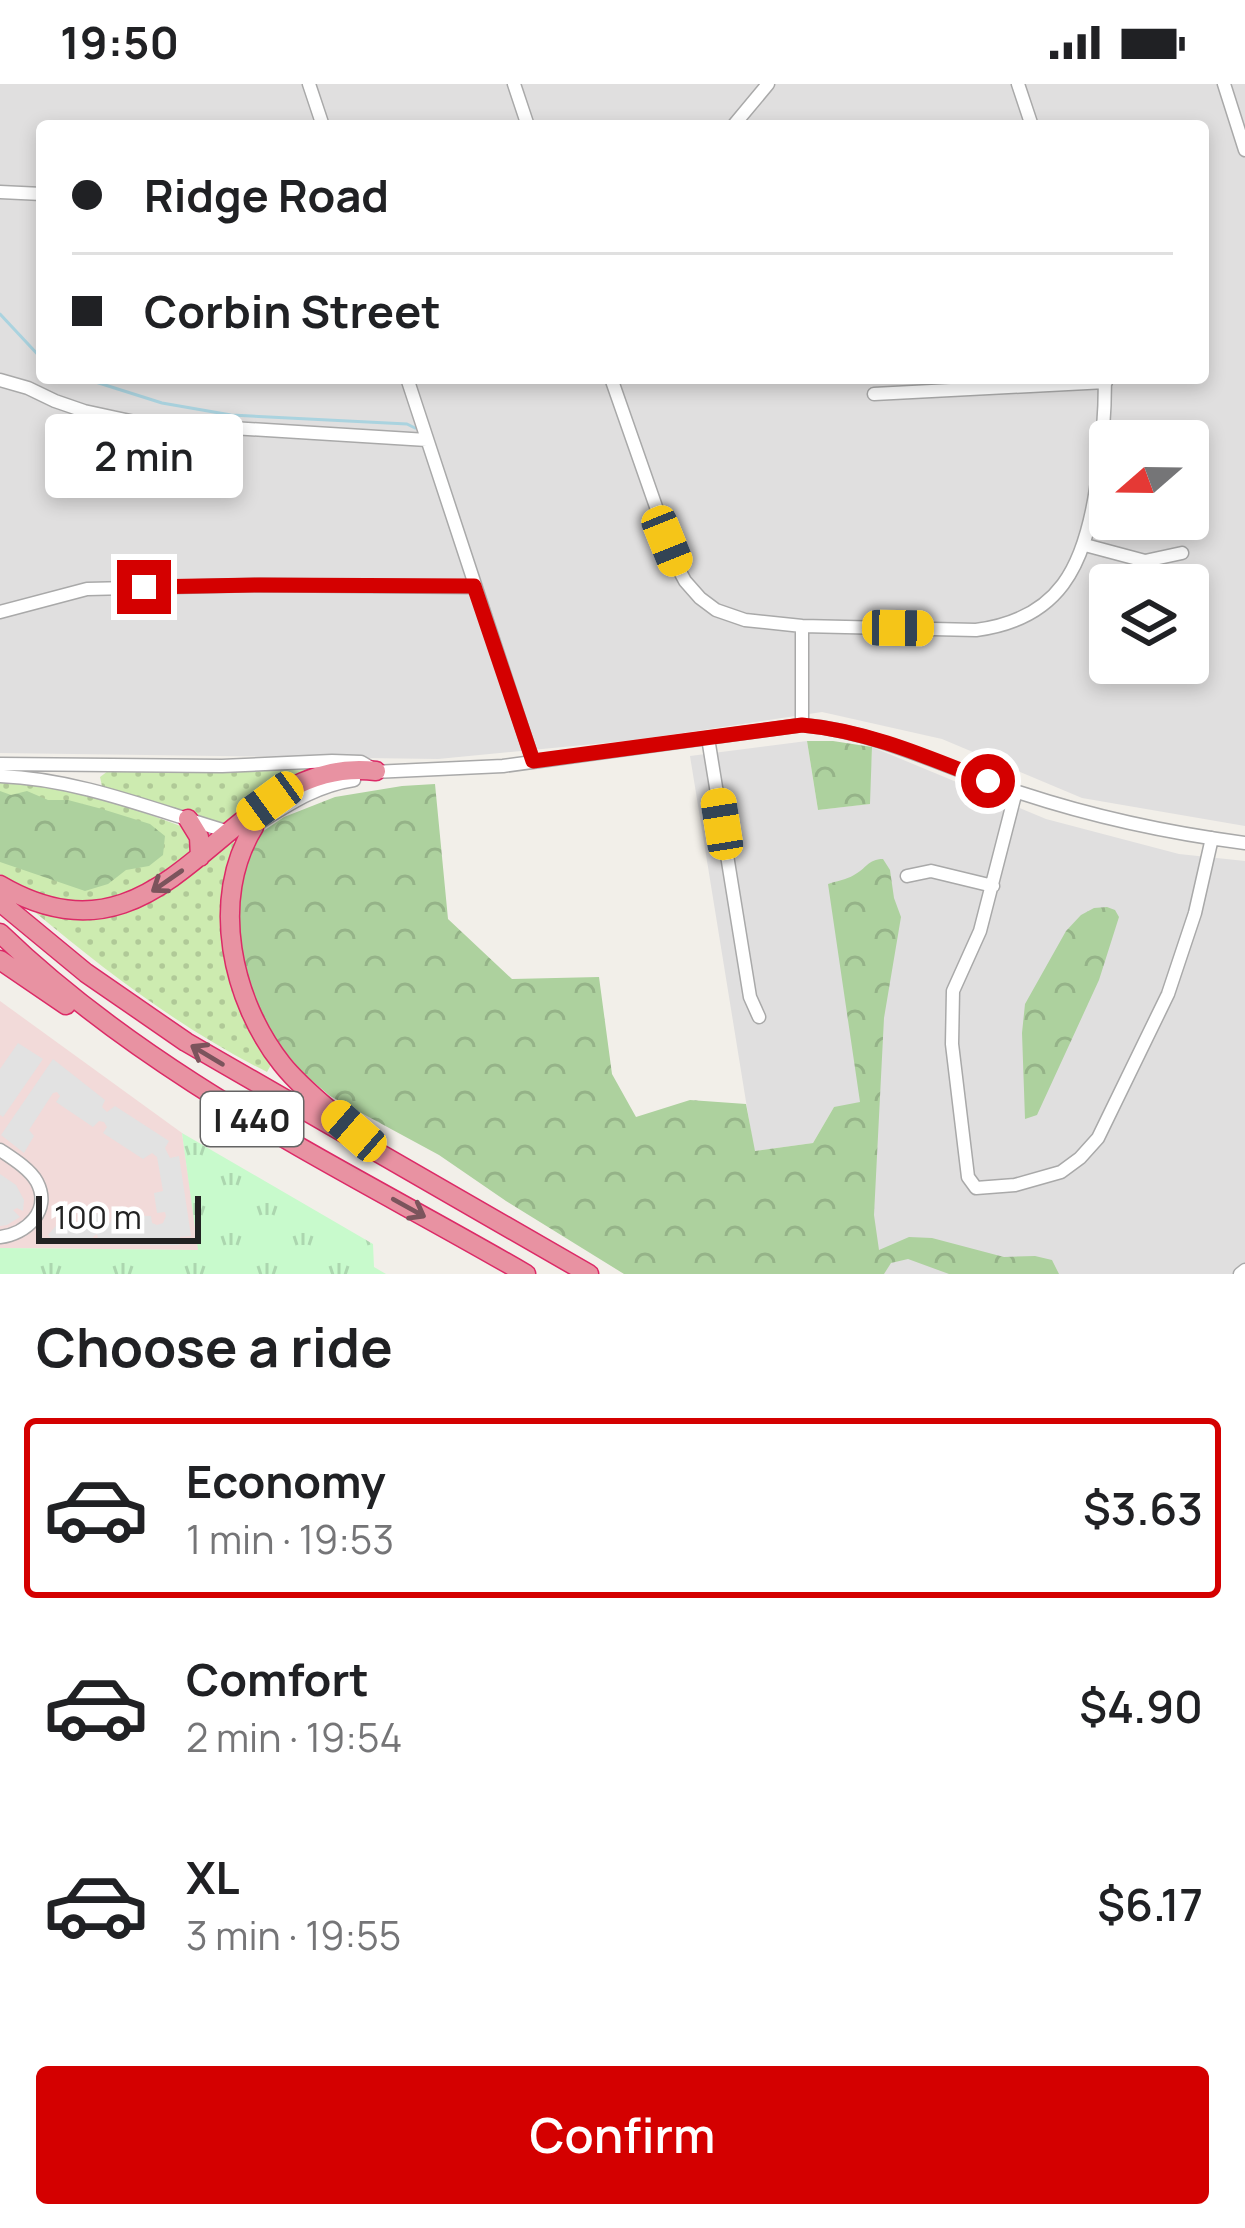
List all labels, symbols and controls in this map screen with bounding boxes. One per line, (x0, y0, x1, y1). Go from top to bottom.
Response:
text: 19:50 (60, 11, 179, 73)
text: Ridge Road (144, 164, 389, 226)
text: Corbin Street (144, 280, 441, 342)
callout: 2 min (45, 413, 243, 497)
north arrow (1089, 420, 1209, 540)
map controls (1089, 420, 1209, 684)
text: 2 min (94, 429, 194, 483)
car (637, 501, 697, 581)
route end (117, 560, 171, 614)
button: layers (1089, 564, 1209, 684)
car (862, 609, 934, 647)
route start (961, 754, 1015, 808)
car (230, 765, 310, 837)
car (699, 786, 745, 862)
one-way arrow (151, 868, 185, 893)
one-way arrow (190, 1042, 225, 1066)
road number: I 440 (201, 1092, 303, 1146)
car (315, 1094, 393, 1168)
scale bar (36, 1190, 201, 1243)
text: 100 m (54, 1194, 142, 1239)
one-way arrow (391, 1196, 426, 1220)
text: Choose a ride (36, 1309, 393, 1383)
text: Economy (186, 1450, 386, 1512)
icon: car (42, 1454, 150, 1562)
text: $3.63 (1083, 1477, 1203, 1539)
text: 1 min · 19:53 (186, 1512, 394, 1566)
text: Comfort (186, 1648, 369, 1710)
icon: car (42, 1652, 150, 1760)
text: $4.90 (1079, 1675, 1203, 1737)
text: 2 min · 19:54 (186, 1710, 402, 1764)
text: XL (186, 1846, 240, 1908)
icon: car (42, 1850, 150, 1958)
text: $6.17 (1097, 1873, 1203, 1935)
text: 3 min · 19:55 (186, 1908, 401, 1962)
button: Confirm (36, 2066, 1209, 2204)

